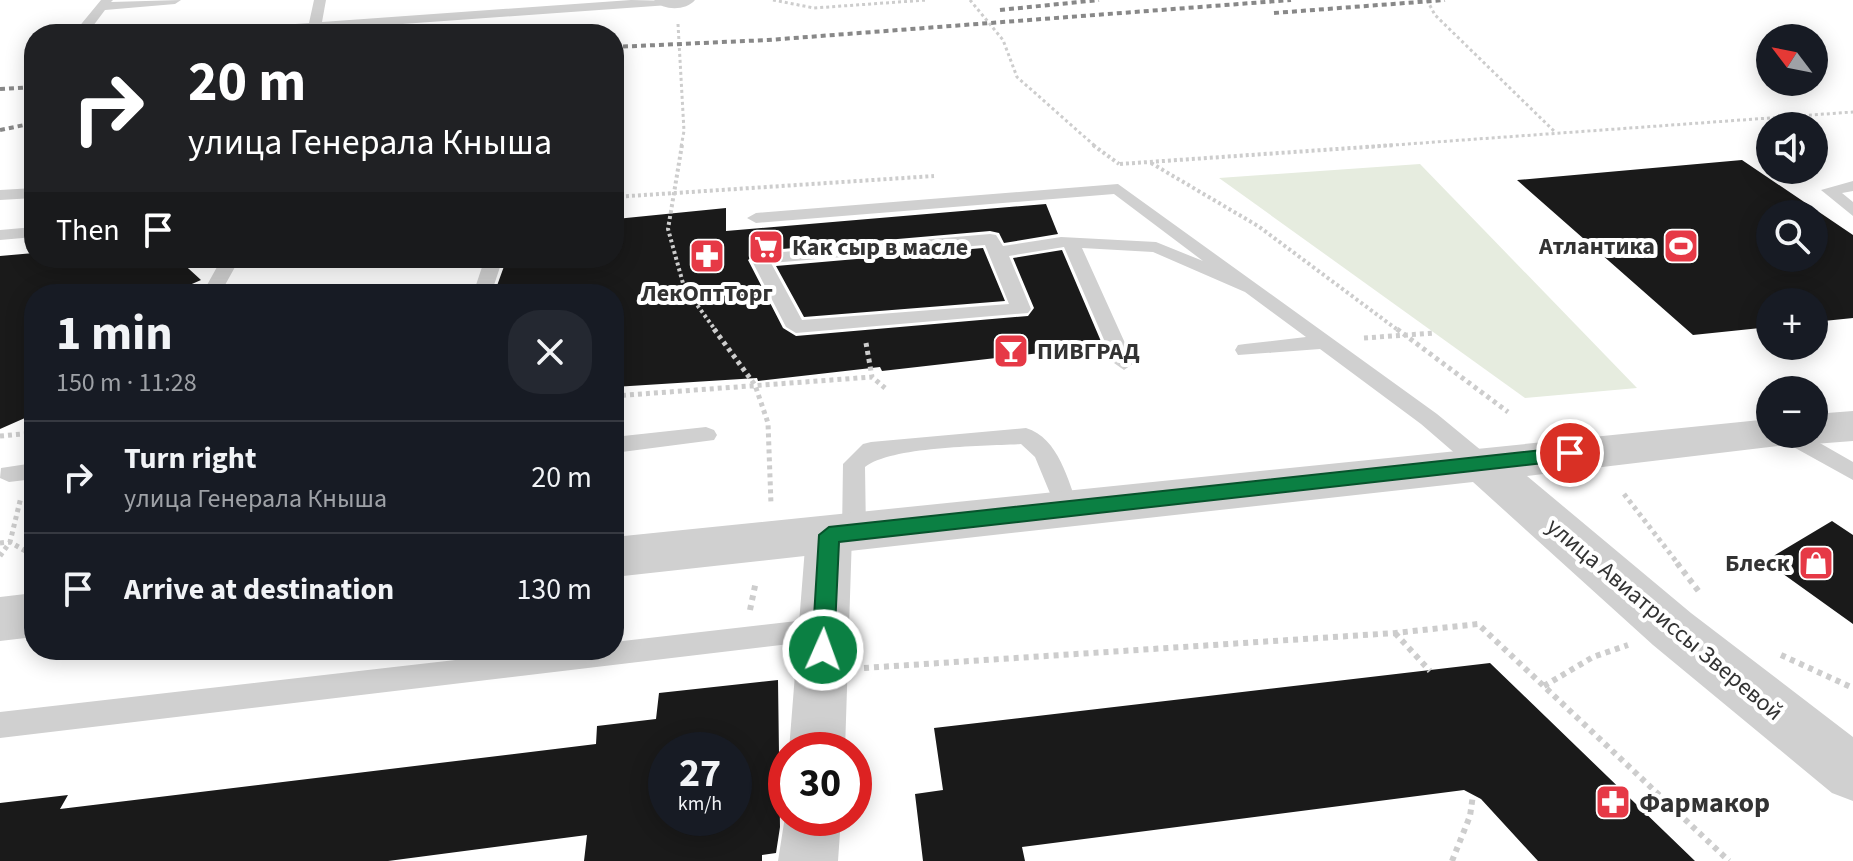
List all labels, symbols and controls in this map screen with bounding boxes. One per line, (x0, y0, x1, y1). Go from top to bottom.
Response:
north arrow (1756, 24, 1828, 96)
map controls (1756, 24, 1828, 448)
text: 20 m (188, 43, 306, 122)
icon: right (56, 56, 160, 160)
button: sound (1756, 112, 1828, 184)
text: улица Генерала Кныша (188, 117, 552, 168)
button: search (1756, 200, 1828, 272)
icon: arrive (136, 208, 180, 252)
text: Then (56, 209, 120, 252)
sports icon: Атлантика (1662, 227, 1700, 265)
supermarket icon: Как сыр в масле (747, 228, 785, 266)
place label: Атлантика (1538, 229, 1655, 264)
place label: Как сыр в масле (792, 230, 968, 265)
pharmacy icon: ЛекОптТорг (688, 237, 726, 275)
place label: ЛекОптТорг (640, 276, 773, 311)
button: + (1756, 288, 1828, 360)
text: 1 min (56, 300, 173, 368)
button: close (508, 310, 592, 394)
bar icon: ПИВГРАД (992, 332, 1030, 370)
place label: ПИВГРАД (1037, 334, 1140, 369)
text: 150 m · 11:28 (56, 364, 197, 401)
button: − (1756, 376, 1828, 448)
pin (1536, 419, 1604, 487)
icon: arrive (1548, 431, 1592, 475)
text: Turn right (124, 437, 256, 480)
icon: right (56, 455, 100, 499)
text: 20 m (531, 456, 592, 499)
text: улица Генерала Кныша (124, 480, 387, 517)
street label: улица Авиатриссы Зверевой (1539, 510, 1791, 729)
shop icon: Блеск (1797, 544, 1835, 582)
place label: Блеск (1725, 546, 1791, 581)
icon: arrive (56, 567, 100, 611)
text: Arrive at destination (124, 568, 394, 611)
text: 130 m (516, 568, 592, 611)
position arrow (781, 608, 865, 692)
speed limit sign: 30 (768, 732, 872, 836)
text: 27 (679, 745, 721, 802)
pharmacy icon: Фармакор (1594, 783, 1632, 821)
place label: Фармакор (1639, 783, 1770, 823)
text: km/h (678, 790, 722, 818)

